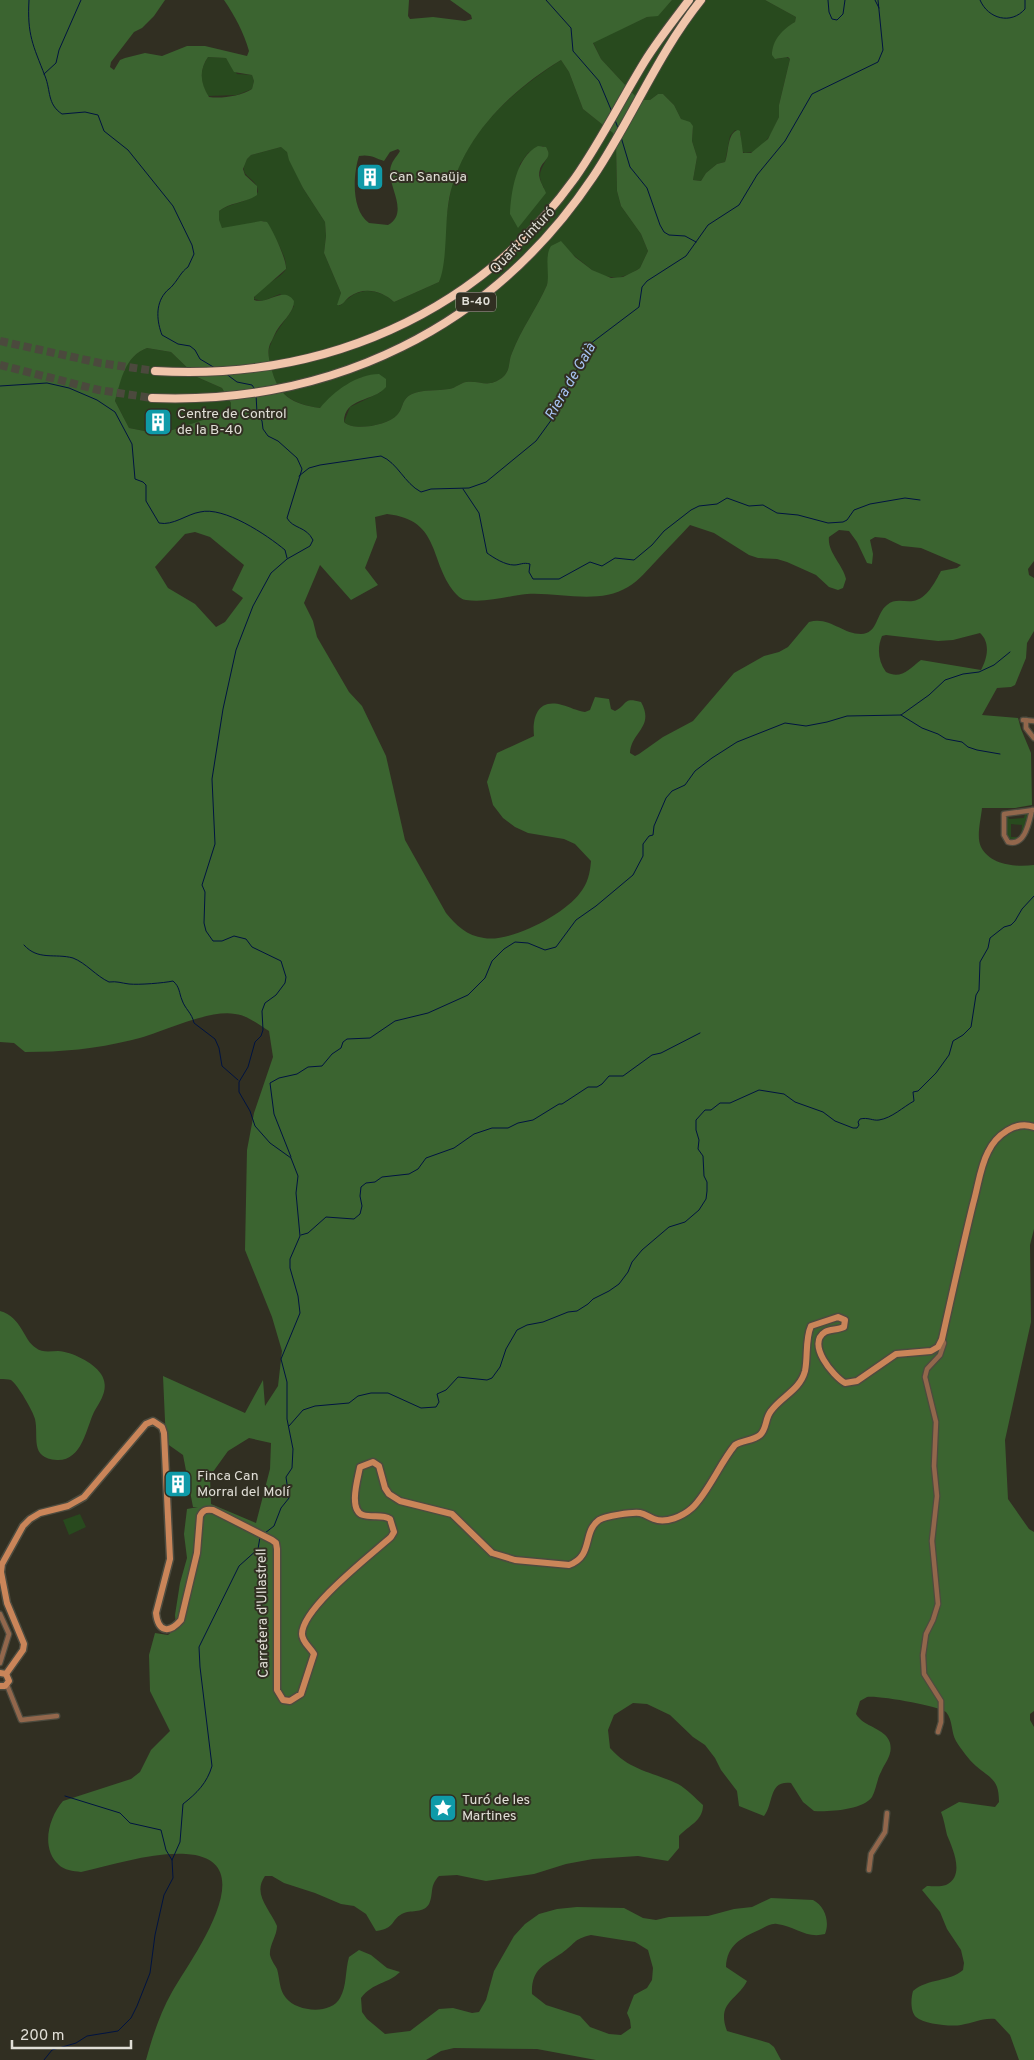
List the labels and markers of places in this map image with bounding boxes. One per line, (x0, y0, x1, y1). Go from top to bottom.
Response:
building icon: Can Sanaüja (355, 162, 385, 192)
place label: Can Sanaüja (389, 169, 467, 186)
place label: Centre de Control de la B-40 (177, 406, 287, 439)
building icon: Centre de Control de la B-40 (143, 407, 173, 437)
place label: Finca Can Morral del Molí (197, 1468, 291, 1501)
building icon: Finca Can Morral del Molí (163, 1469, 193, 1499)
place label: Turó de les Martines (462, 1792, 530, 1825)
place icon: Turó de les Martines (428, 1793, 458, 1823)

